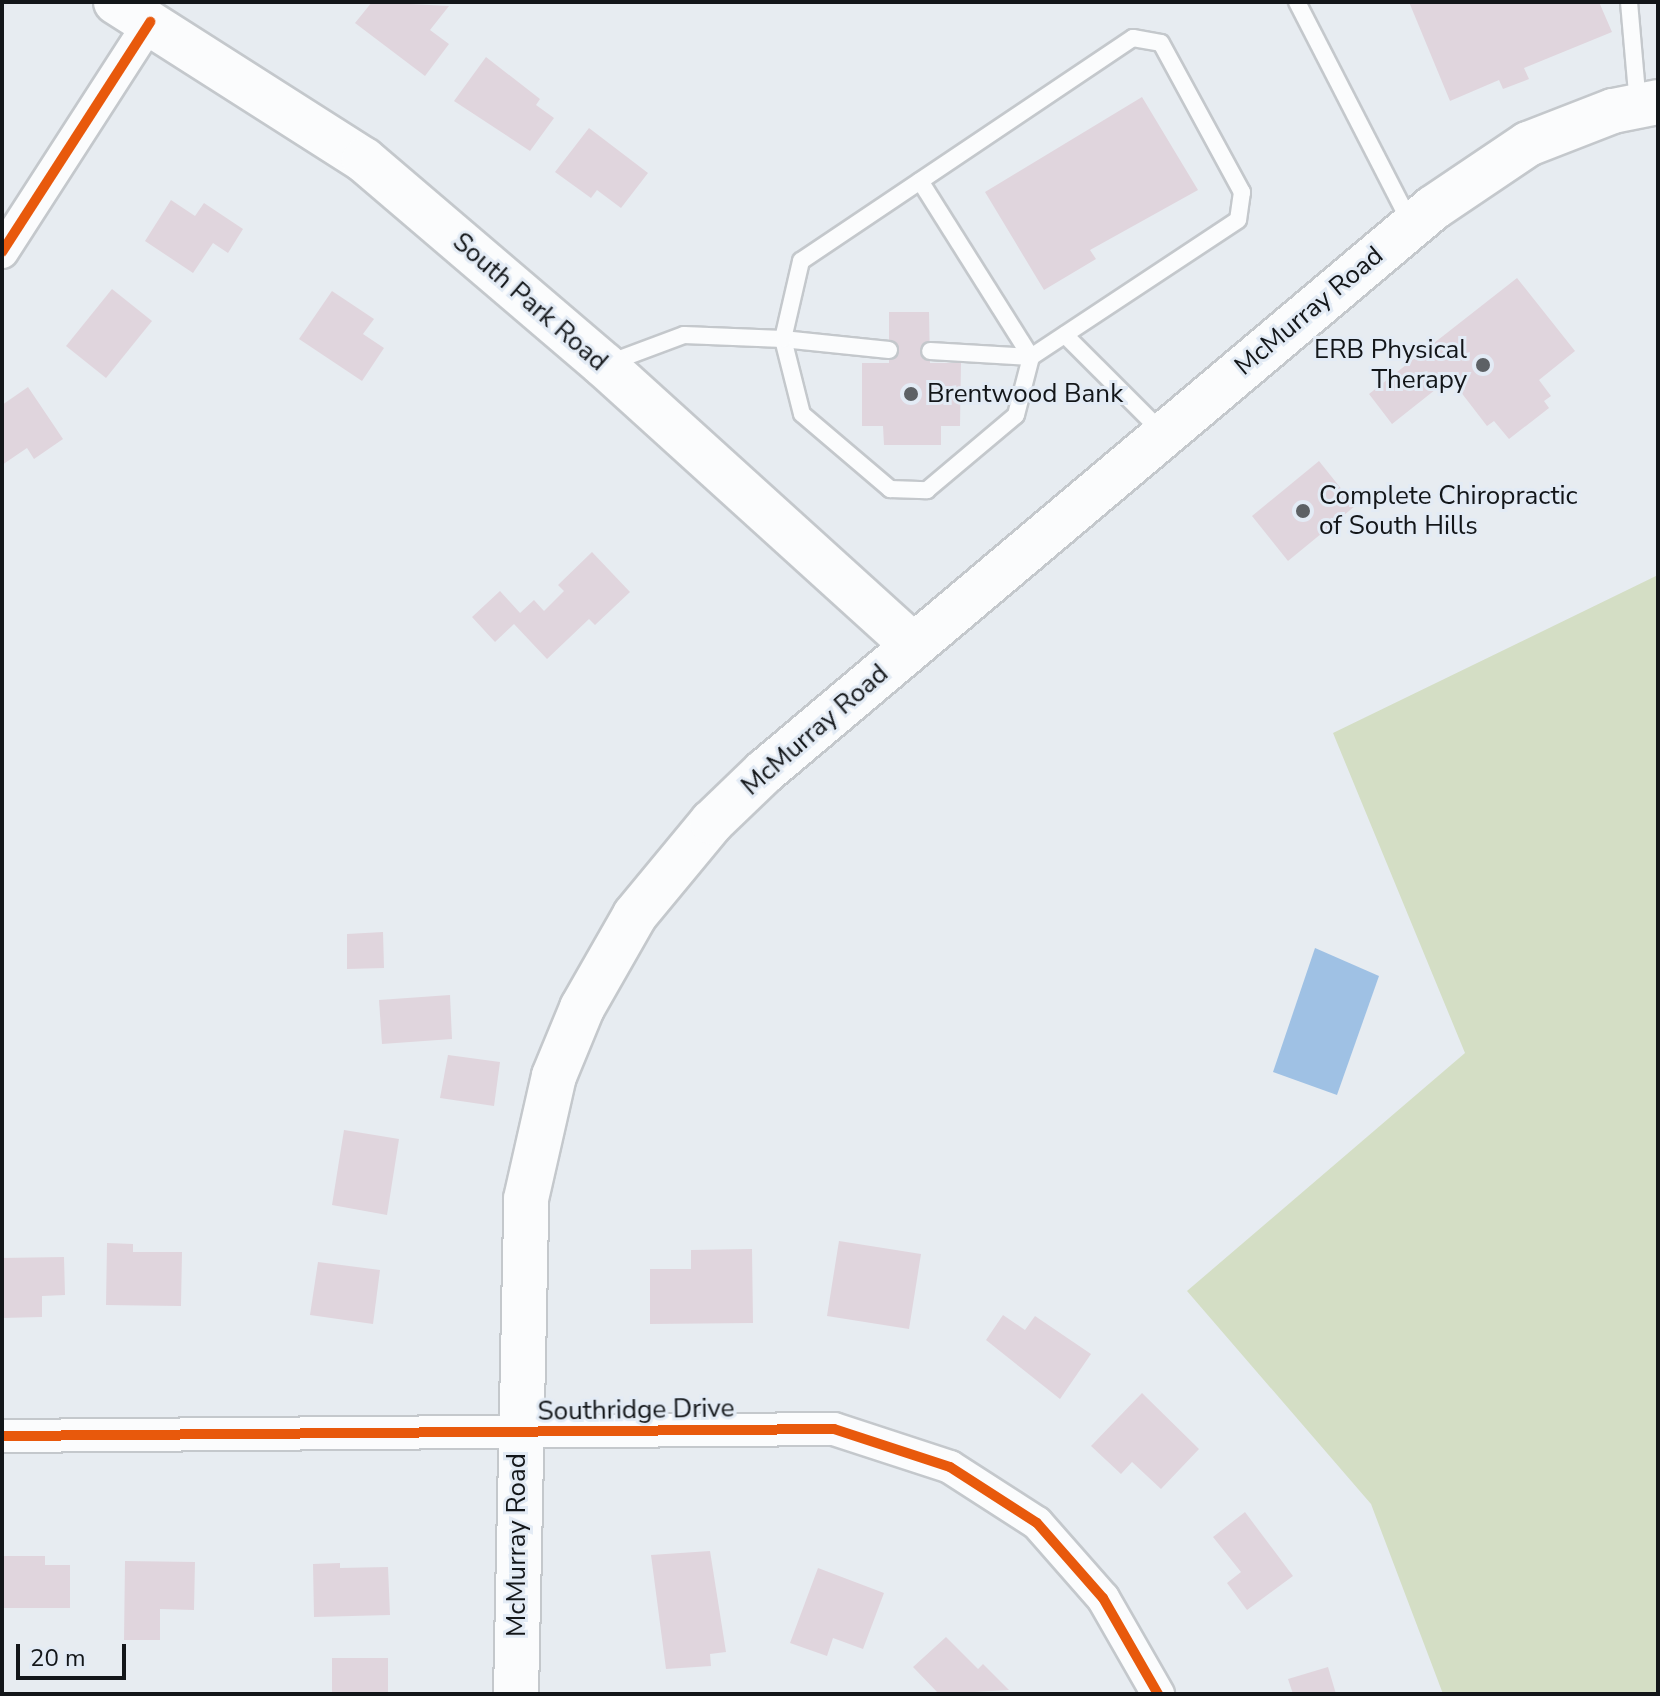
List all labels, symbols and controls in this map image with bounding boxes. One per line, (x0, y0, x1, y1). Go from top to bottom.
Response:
street label: South Park Road (446, 226, 614, 378)
street label: McMurray Road (1229, 240, 1389, 382)
place label: ERB Physical Therapy (1314, 334, 1467, 396)
marker: ERB Physical Therapy (1474, 356, 1492, 374)
place label: Brentwood Bank (927, 378, 1123, 410)
marker: Brentwood Bank (902, 385, 920, 403)
place label: Complete Chiropractic of South Hills (1319, 480, 1578, 542)
marker: Complete Chiropractic of South Hills (1294, 502, 1312, 520)
street label: McMurray Road (735, 658, 895, 802)
street label: Southridge Drive (537, 1393, 735, 1427)
street label: McMurray Road (501, 1453, 533, 1637)
scale bar (20, 1628, 130, 1678)
text: 20 m (30, 1642, 86, 1674)

